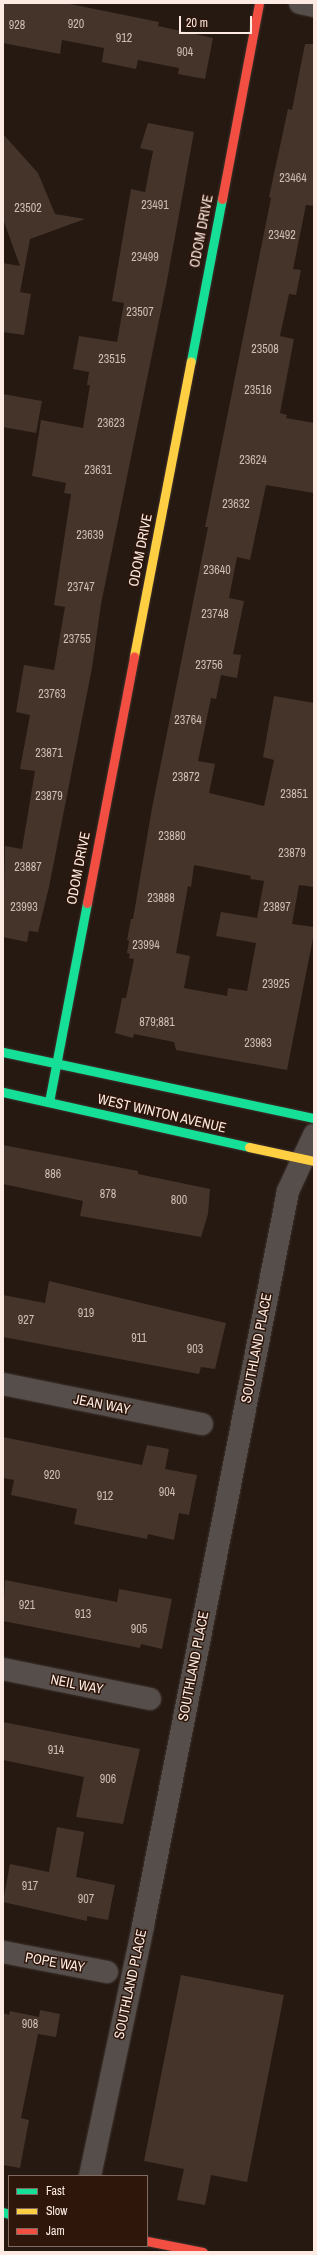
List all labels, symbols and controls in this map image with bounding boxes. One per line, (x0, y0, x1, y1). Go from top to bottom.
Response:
scale bar (181, 8, 254, 34)
text: 20 m (186, 15, 208, 31)
house number: 920 (68, 18, 84, 32)
house number: 928 (9, 19, 25, 33)
house number: 912 (116, 32, 132, 46)
house number: 904 (177, 46, 193, 60)
house number: 23464 (279, 172, 307, 186)
street label: ODOM DRIVE (186, 193, 216, 269)
house number: 23491 (141, 199, 169, 213)
house number: 23502 (14, 202, 42, 216)
house number: 23492 (268, 229, 296, 243)
house number: 23499 (131, 251, 159, 265)
house number: 23507 (126, 306, 154, 320)
house number: 23508 (251, 343, 279, 357)
house number: 23515 (98, 353, 126, 367)
house number: 23516 (244, 384, 272, 398)
house number: 23623 (97, 417, 125, 431)
house number: 23624 (239, 454, 267, 468)
house number: 23631 (84, 464, 112, 478)
house number: 23632 (222, 498, 250, 512)
street label: ODOM DRIVE (125, 512, 155, 588)
house number: 23639 (76, 529, 104, 543)
house number: 23640 (203, 564, 231, 578)
house number: 23747 (67, 581, 95, 595)
house number: 23748 (201, 608, 229, 622)
house number: 23755 (63, 633, 91, 647)
house number: 23756 (195, 659, 223, 673)
house number: 23763 (38, 688, 66, 702)
house number: 23764 (174, 714, 202, 728)
house number: 23871 (35, 747, 63, 761)
house number: 23872 (172, 771, 200, 785)
house number: 23851 (280, 788, 308, 802)
house number: 23879 (35, 790, 63, 804)
street label: ODOM DRIVE (63, 830, 93, 906)
house number: 23880 (158, 830, 186, 844)
house number: 23879 (278, 847, 306, 861)
house number: 23887 (14, 861, 42, 875)
house number: 23888 (147, 892, 175, 906)
house number: 23993 (10, 901, 38, 915)
house number: 23897 (263, 901, 291, 915)
house number: 23994 (132, 939, 160, 953)
house number: 23925 (262, 978, 290, 992)
house number: 879;881 (139, 1016, 175, 1030)
house number: 23983 (244, 1037, 272, 1051)
street label: WEST WINTON AVENUE (96, 1090, 228, 1136)
house number: 886 (45, 1168, 61, 1182)
house number: 878 (100, 1188, 116, 1202)
house number: 800 (171, 1194, 187, 1208)
street label: SOUTHLAND PLACE (237, 1292, 275, 1404)
house number: 919 (78, 1307, 94, 1321)
house number: 927 (18, 1314, 34, 1328)
house number: 911 (131, 1332, 147, 1346)
house number: 903 (187, 1343, 203, 1357)
street label: JEAN WAY (72, 1390, 132, 1418)
house number: 920 (44, 1469, 60, 1483)
house number: 904 (159, 1486, 175, 1500)
house number: 912 (97, 1490, 113, 1504)
house number: 921 (19, 1599, 35, 1613)
house number: 913 (75, 1608, 91, 1622)
street label: SOUTHLAND PLACE (174, 1610, 212, 1722)
house number: 905 (131, 1623, 147, 1637)
street label: NEIL WAY (49, 1671, 105, 1697)
house number: 914 (48, 1744, 64, 1758)
house number: 906 (100, 1773, 116, 1787)
house number: 917 (22, 1880, 38, 1894)
house number: 907 (78, 1893, 94, 1907)
street label: SOUTHLAND PLACE (110, 1928, 150, 2040)
street label: POPE WAY (24, 1949, 86, 1975)
house number: 908 (22, 2018, 38, 2032)
legend (8, 2175, 148, 2247)
text: Fast (46, 2183, 65, 2199)
text: Slow (46, 2203, 67, 2219)
text: Jam (46, 2223, 65, 2239)

